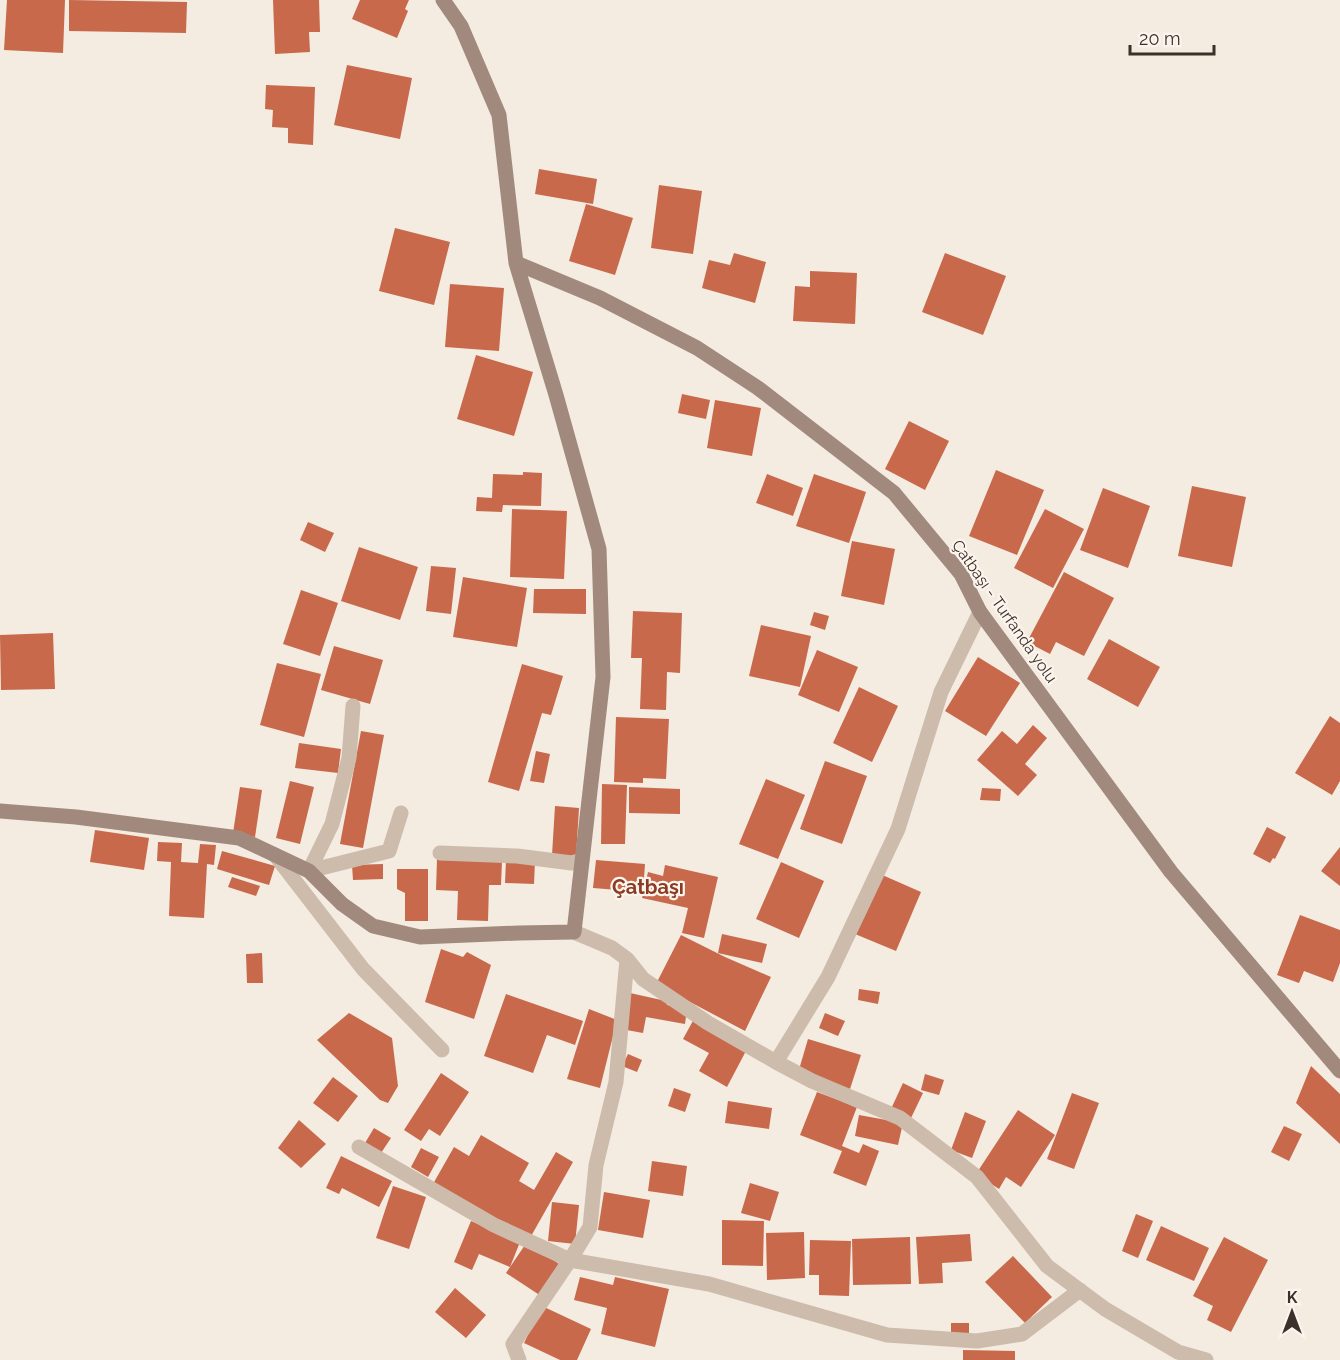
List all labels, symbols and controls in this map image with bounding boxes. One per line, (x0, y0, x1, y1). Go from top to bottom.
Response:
scale bar (1130, 18, 1214, 56)
text: 20 m (1139, 28, 1181, 49)
street label: Çatbaşı - Turfanda yolu (948, 536, 1061, 686)
district label: Çatbaşı (612, 875, 684, 899)
north arrow (1262, 1282, 1322, 1342)
text: K (1287, 1288, 1298, 1307)

